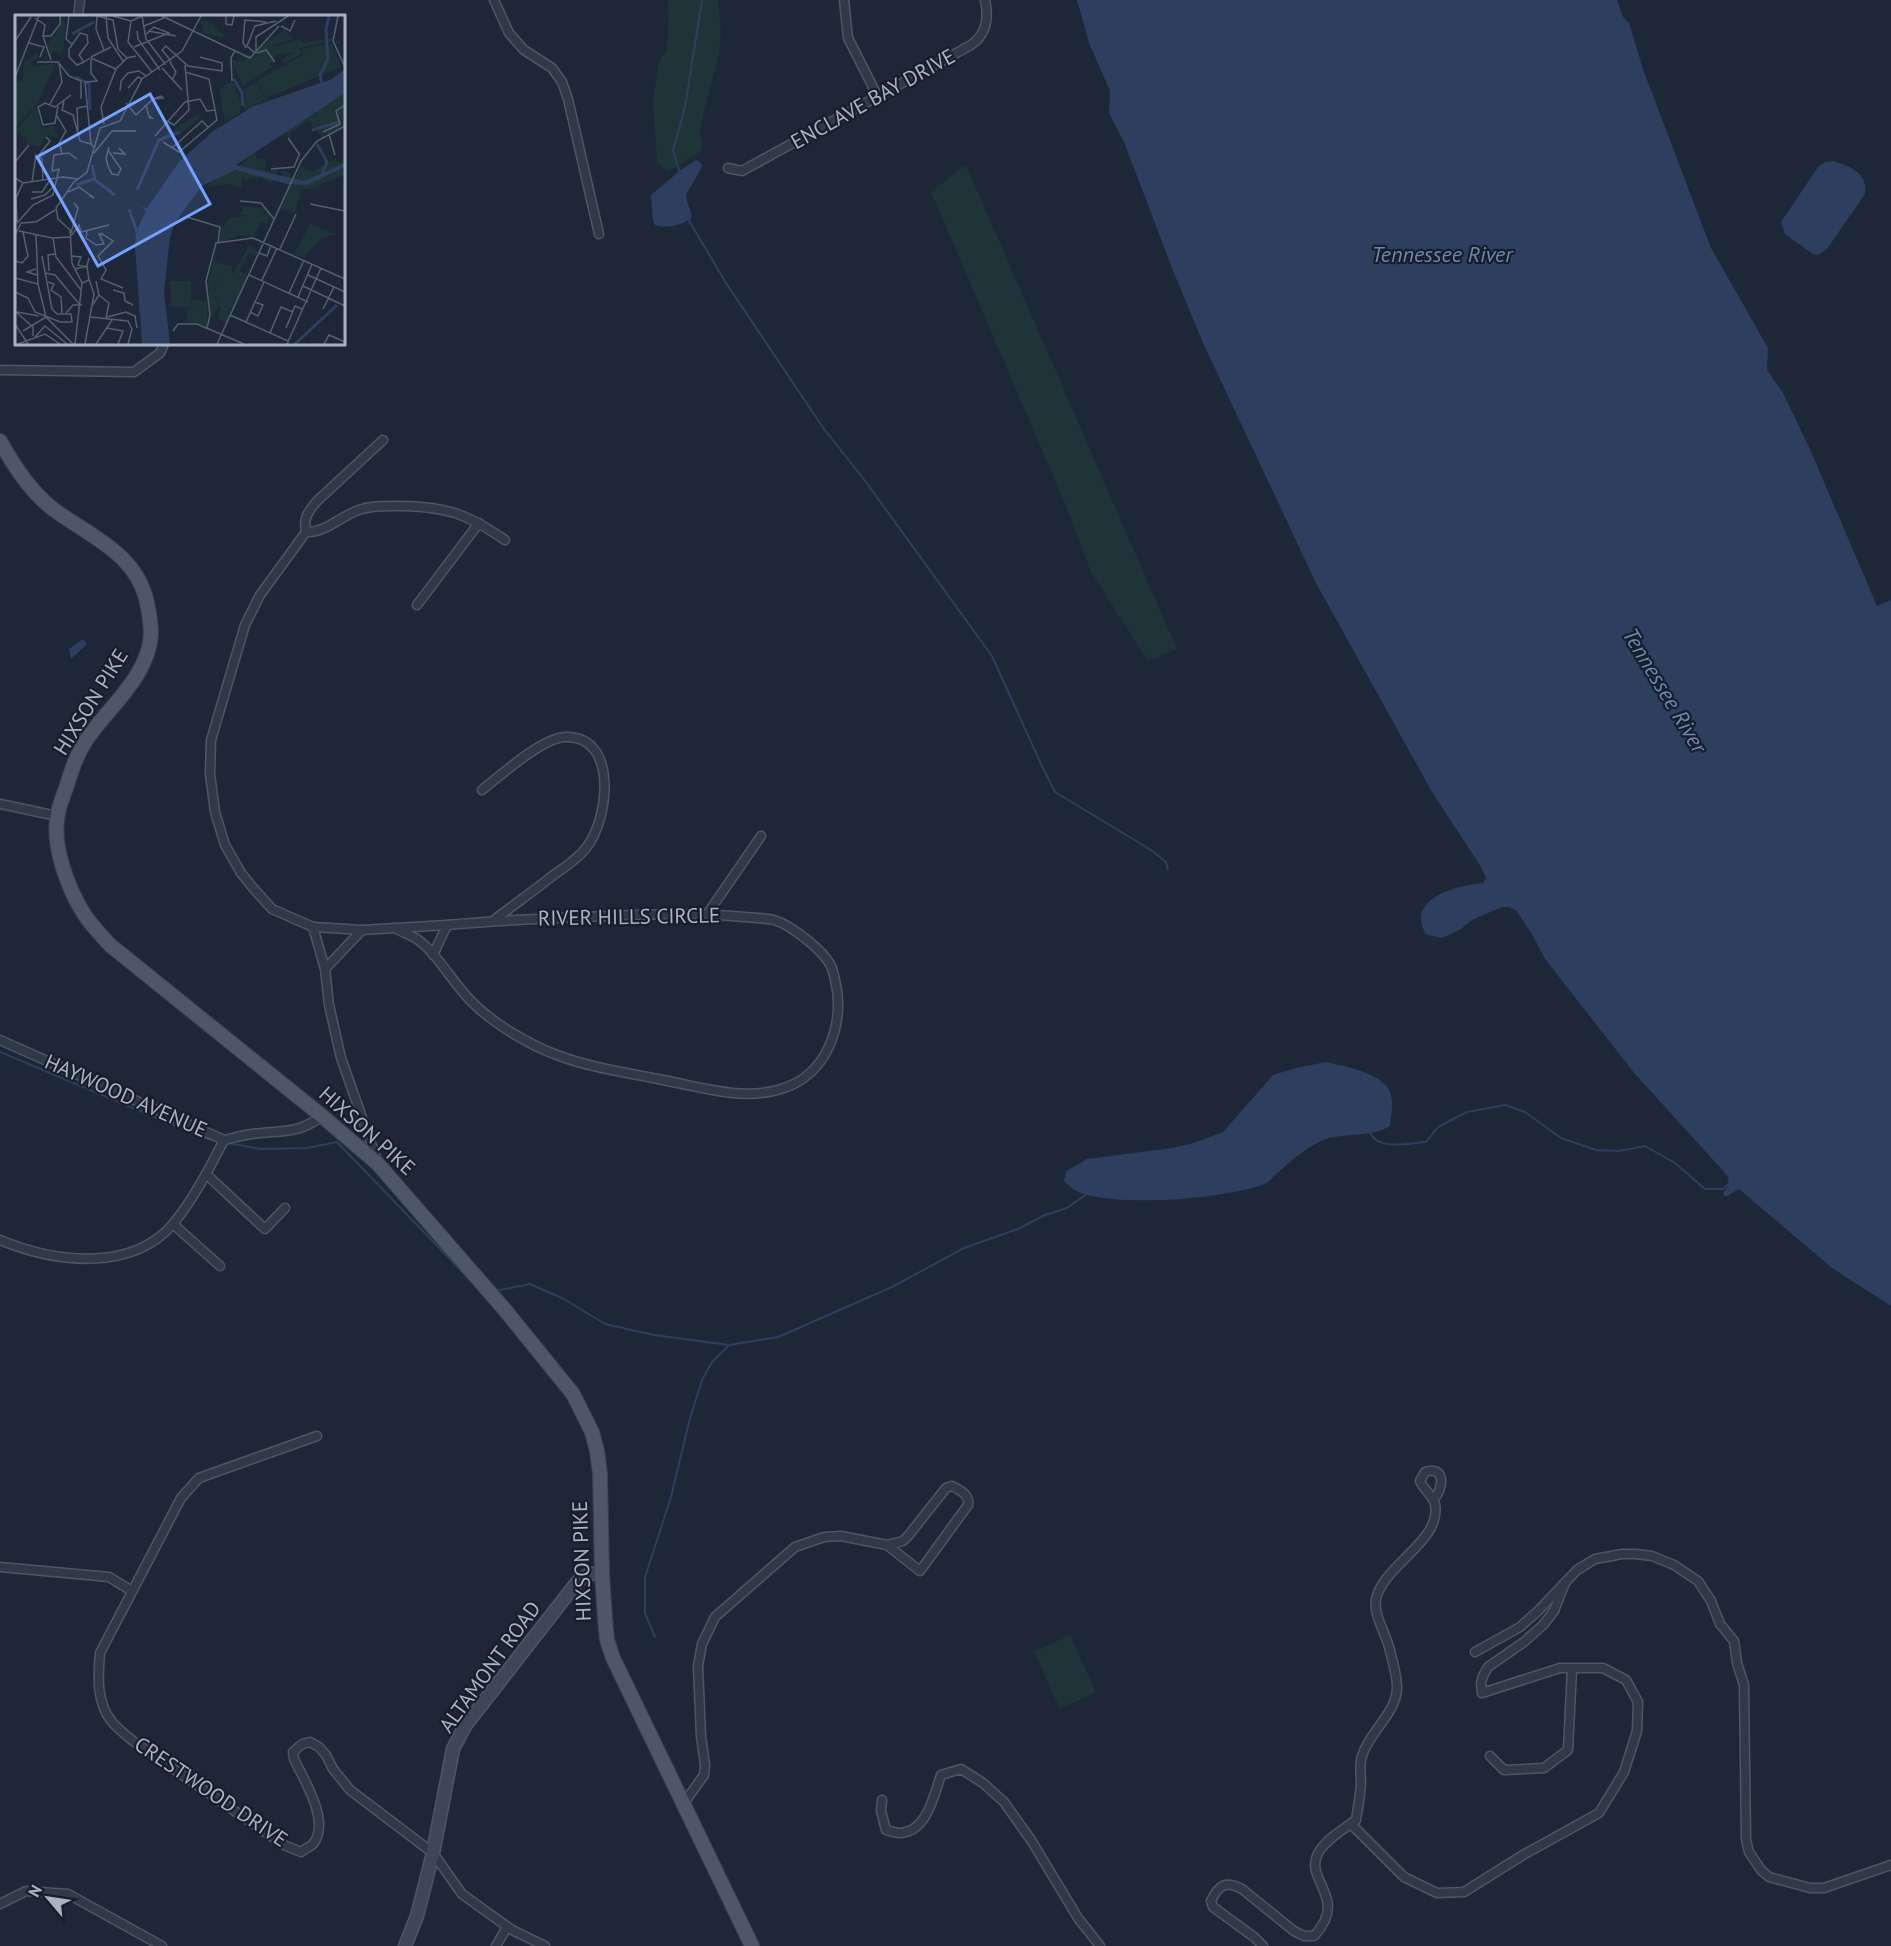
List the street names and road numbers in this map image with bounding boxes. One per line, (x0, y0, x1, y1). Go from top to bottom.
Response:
street label: ENCLAVE BAY DRIVE (786, 42, 960, 155)
street label: HIXSON PIKE (47, 644, 134, 760)
street label: RIVER HILLS CIRCLE (538, 901, 720, 932)
street label: HAYWOOD AVENUE (41, 1048, 211, 1143)
street label: HIXSON PIKE (314, 1080, 421, 1181)
street label: HIXSON PIKE (566, 1500, 597, 1622)
street label: ALTAMONT ROAD (433, 1596, 546, 1738)
street label: CRESTWOOD DRIVE (129, 1730, 293, 1853)

